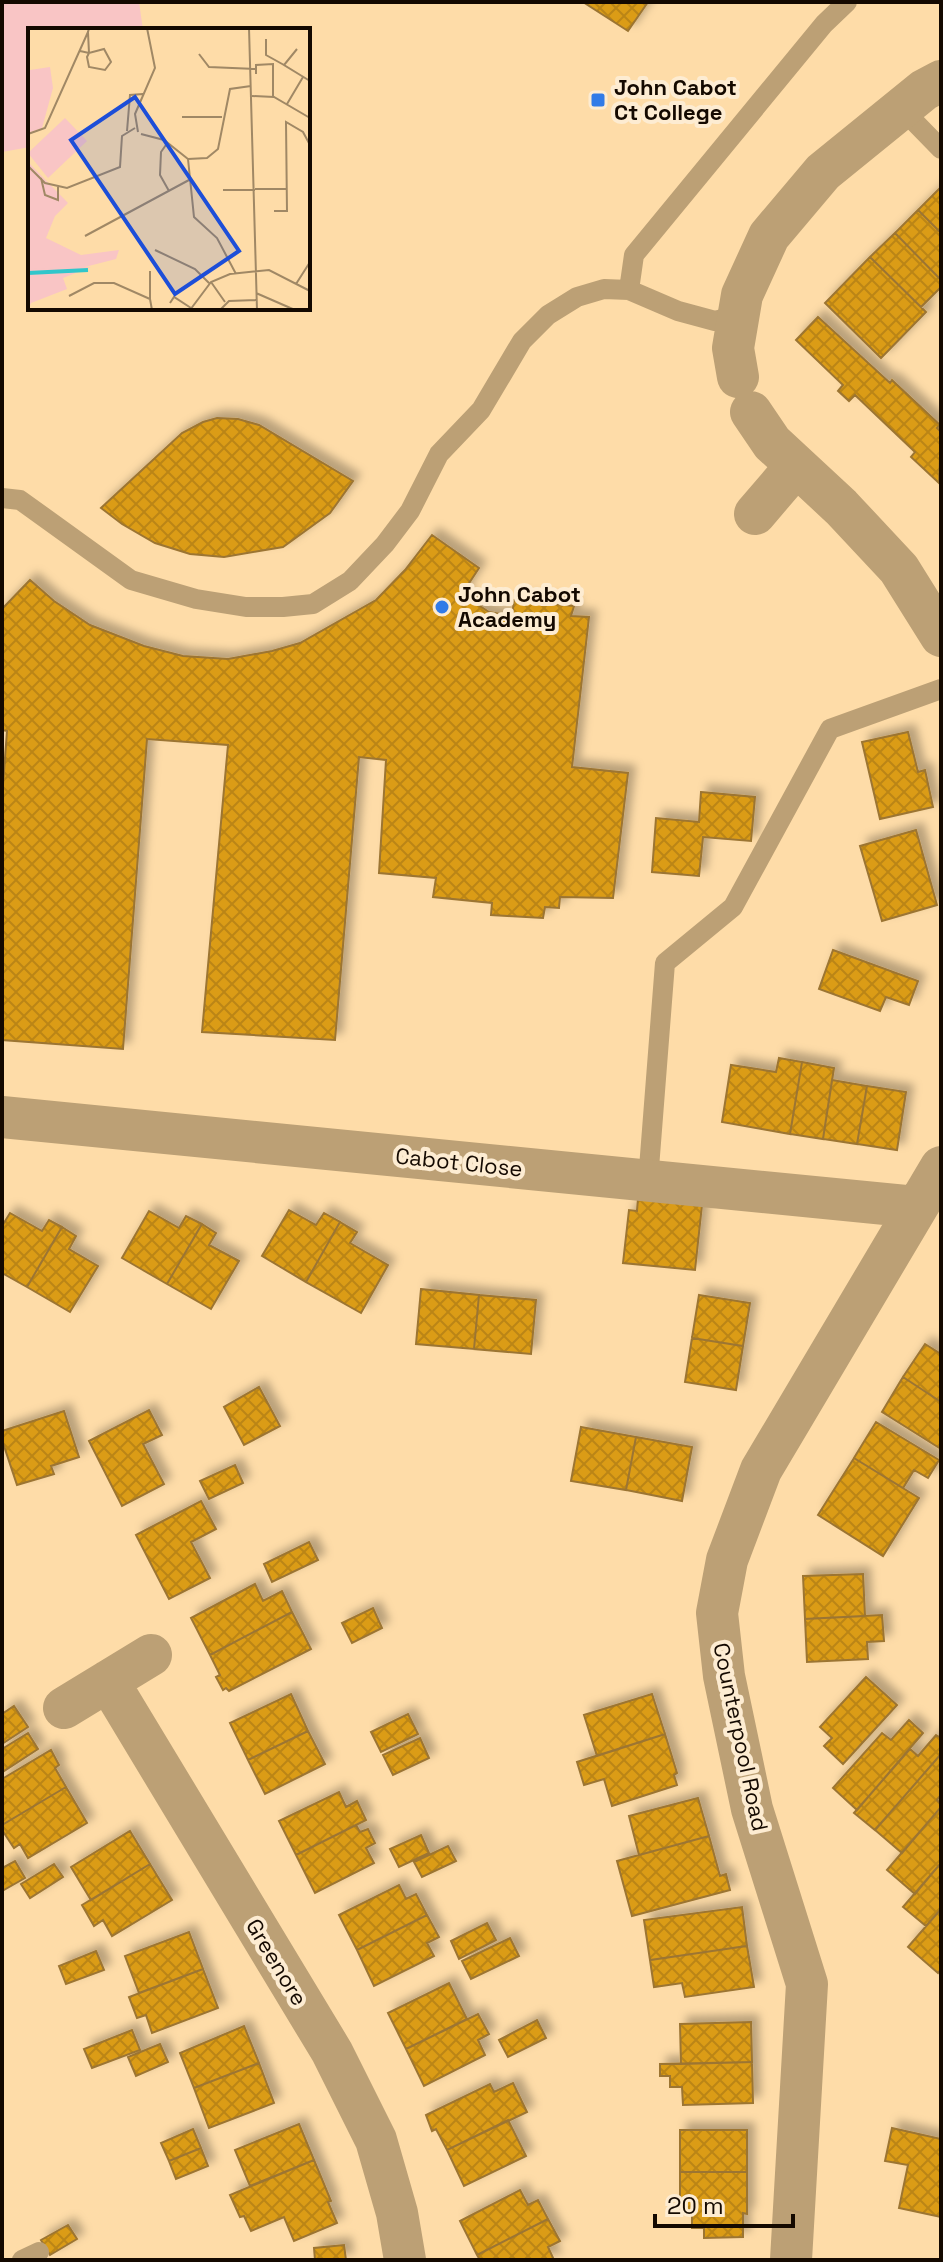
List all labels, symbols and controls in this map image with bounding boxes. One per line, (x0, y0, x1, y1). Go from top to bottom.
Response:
inset map (28, 28, 310, 310)
place label: John Cabot Ct College (614, 73, 737, 126)
marker: John Cabot Ct College (589, 91, 607, 109)
place label: John Cabot Academy (458, 580, 581, 633)
marker: John Cabot Academy (433, 598, 451, 616)
street label: Cabot Close (394, 1141, 524, 1183)
street label: Counterpool Road (707, 1640, 775, 1834)
street label: Greenore (240, 1913, 314, 2011)
scale bar (655, 2178, 793, 2228)
text: 20 m (667, 2190, 724, 2221)

